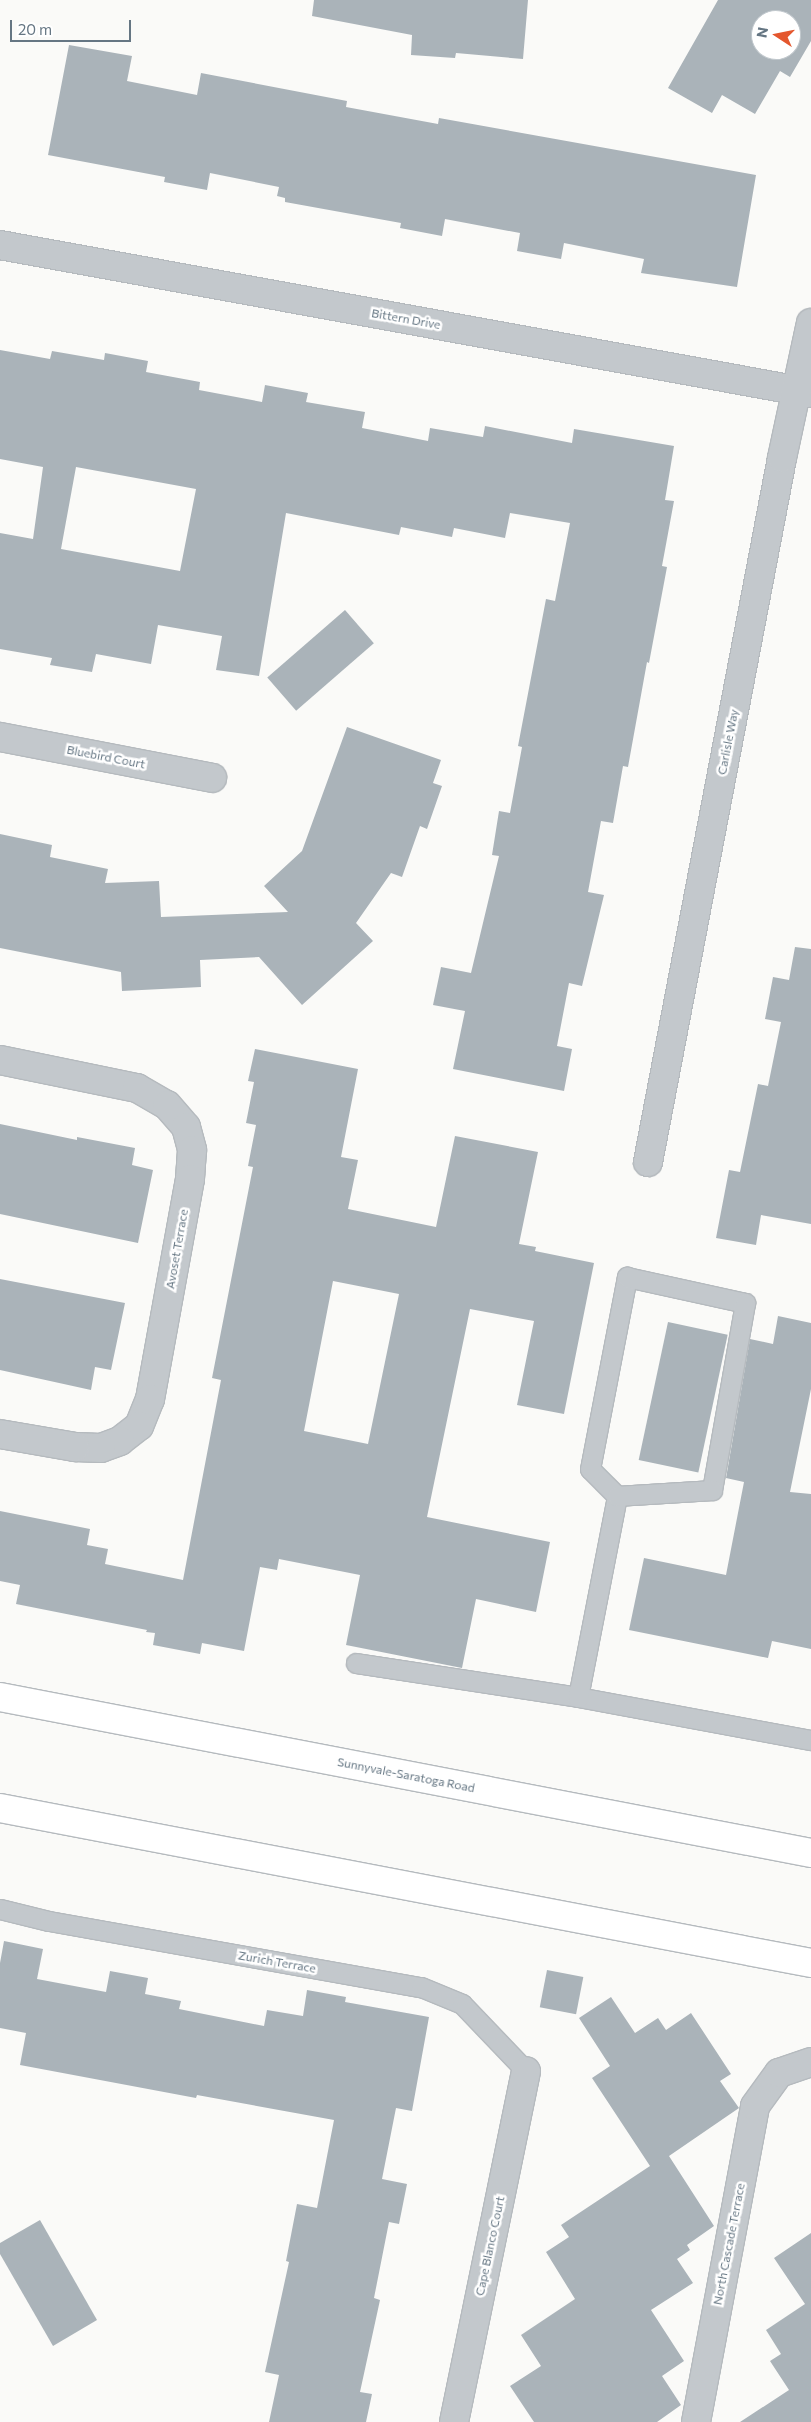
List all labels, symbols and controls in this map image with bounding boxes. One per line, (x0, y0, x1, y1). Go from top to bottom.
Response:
scale bar (12, 10, 134, 42)
north arrow (751, 10, 801, 60)
text: 20 m (18, 20, 52, 38)
text: N (752, 25, 771, 39)
street label: Bittern Drive (370, 306, 442, 332)
street label: Carlisle Way (715, 708, 741, 776)
street label: Bluebird Court (66, 742, 146, 772)
street label: Avoset Terrace (163, 1208, 191, 1290)
street label: Sunnyvale-Saratoga Road (336, 1755, 476, 1795)
street label: Zurich Terrace (237, 1948, 317, 1976)
street label: North Cascade Terrace (710, 2182, 748, 2306)
street label: Cape Blanco Court (472, 2195, 508, 2297)

